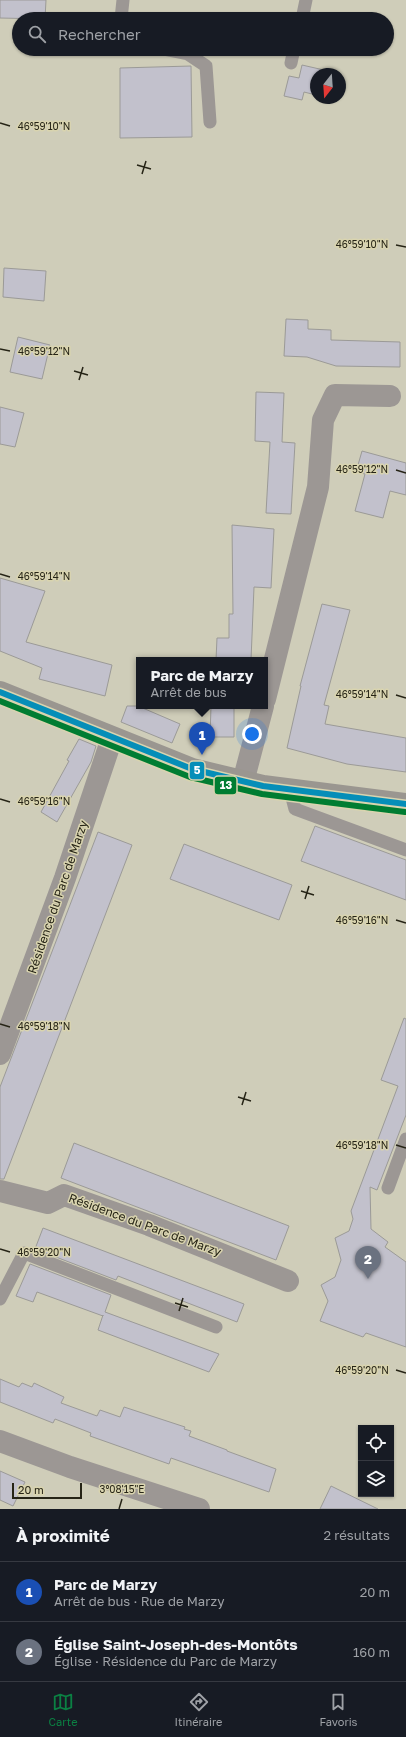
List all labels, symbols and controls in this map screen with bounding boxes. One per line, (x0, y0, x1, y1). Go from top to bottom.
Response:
search box (12, 12, 394, 56)
icon: search (26, 23, 48, 45)
text: Rechercher (58, 25, 141, 43)
north arrow (310, 68, 346, 104)
text: 46°59'10"N (18, 120, 70, 132)
text: 46°59'10"N (336, 238, 388, 250)
text: 46°59'12"N (18, 345, 70, 357)
text: 46°59'12"N (336, 463, 388, 475)
text: 46°59'14"N (18, 570, 70, 582)
popup (136, 657, 268, 709)
text: Parc de Marzy (150, 666, 254, 684)
text: Arrêt de bus (150, 684, 227, 700)
text: 46°59'14"N (336, 688, 388, 700)
pin: 1 (189, 722, 215, 755)
your location (242, 724, 262, 744)
line badge: 5 (189, 761, 205, 780)
text: 5 (194, 763, 201, 776)
line badge: 13 (214, 776, 237, 795)
text: 13 (220, 778, 232, 791)
text: 46°59'16"N (18, 795, 70, 807)
street label: Résidence du Parc de Marzy (24, 818, 91, 976)
text: 46°59'16"N (336, 914, 388, 926)
text: 46°59'18"N (18, 1020, 70, 1032)
text: 46°59'18"N (336, 1139, 388, 1151)
street label: Résidence du Parc de Marzy (67, 1190, 224, 1259)
text: 46°59'20"N (17, 1246, 71, 1258)
pin: 2 (355, 1246, 381, 1279)
text: 46°59'20"N (335, 1364, 389, 1376)
map controls (358, 1425, 394, 1497)
button: locate (358, 1425, 394, 1461)
button: layers (358, 1461, 394, 1497)
scale bar (12, 1481, 82, 1500)
text: 20 m (18, 1483, 44, 1496)
text: 3°08'15"E (100, 1483, 144, 1495)
text: À proximité (16, 1525, 110, 1546)
text: 2 résultats (324, 1527, 390, 1543)
text: Parc de Marzy (54, 1575, 157, 1593)
text: 1 (26, 1584, 32, 1600)
text: 20 m (360, 1584, 390, 1600)
text: Arrêt de bus · Rue de Marzy (54, 1593, 224, 1609)
text: Église Saint-Joseph-des-Montôts (54, 1635, 298, 1653)
text: 2 (25, 1644, 33, 1660)
text: 160 m (353, 1644, 390, 1660)
text: Église · Résidence du Parc de Marzy (54, 1653, 277, 1669)
tab: Carte (49, 1691, 78, 1728)
tab: Itinéraire (175, 1691, 222, 1728)
tab: Favoris (320, 1691, 357, 1728)

